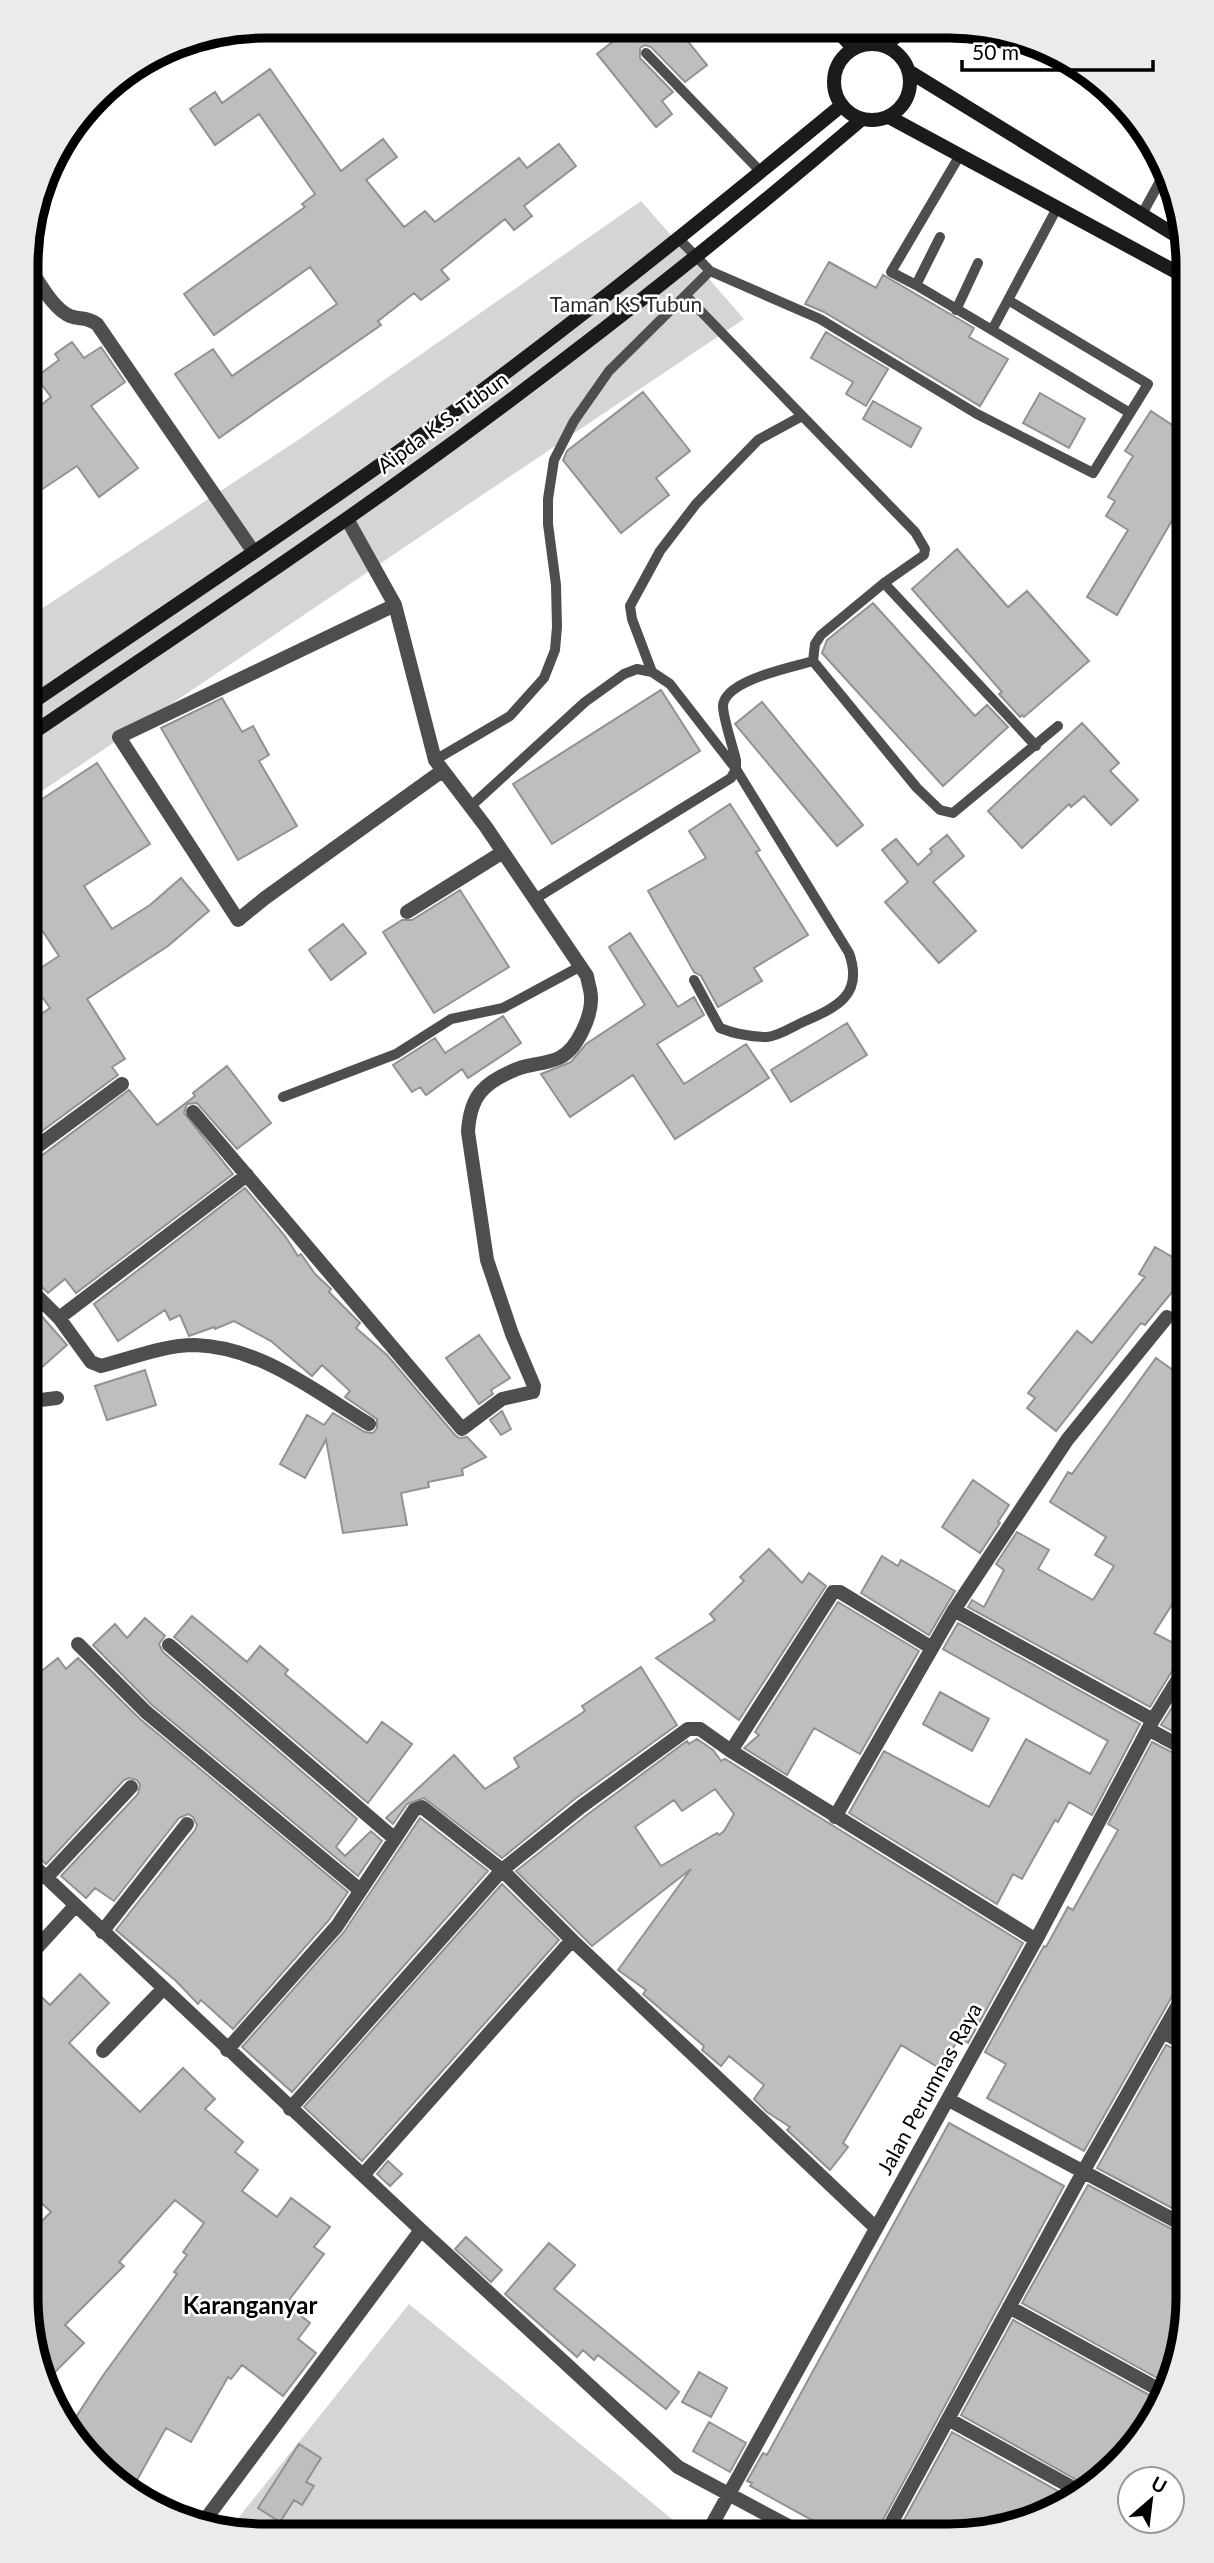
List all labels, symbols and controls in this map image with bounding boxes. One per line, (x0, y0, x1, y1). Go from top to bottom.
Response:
scale bar (962, 28, 1153, 72)
text: 50 m (972, 39, 1019, 64)
park label: Taman KS Tubun (550, 291, 702, 316)
street label: Aipda K.S. Tubun (372, 366, 512, 478)
street label: Jalan Perumnas Raya (871, 1998, 986, 2178)
district label: Karanganyar (183, 2290, 317, 2319)
north arrow (1116, 2465, 1186, 2535)
text: U (1148, 2471, 1171, 2498)

